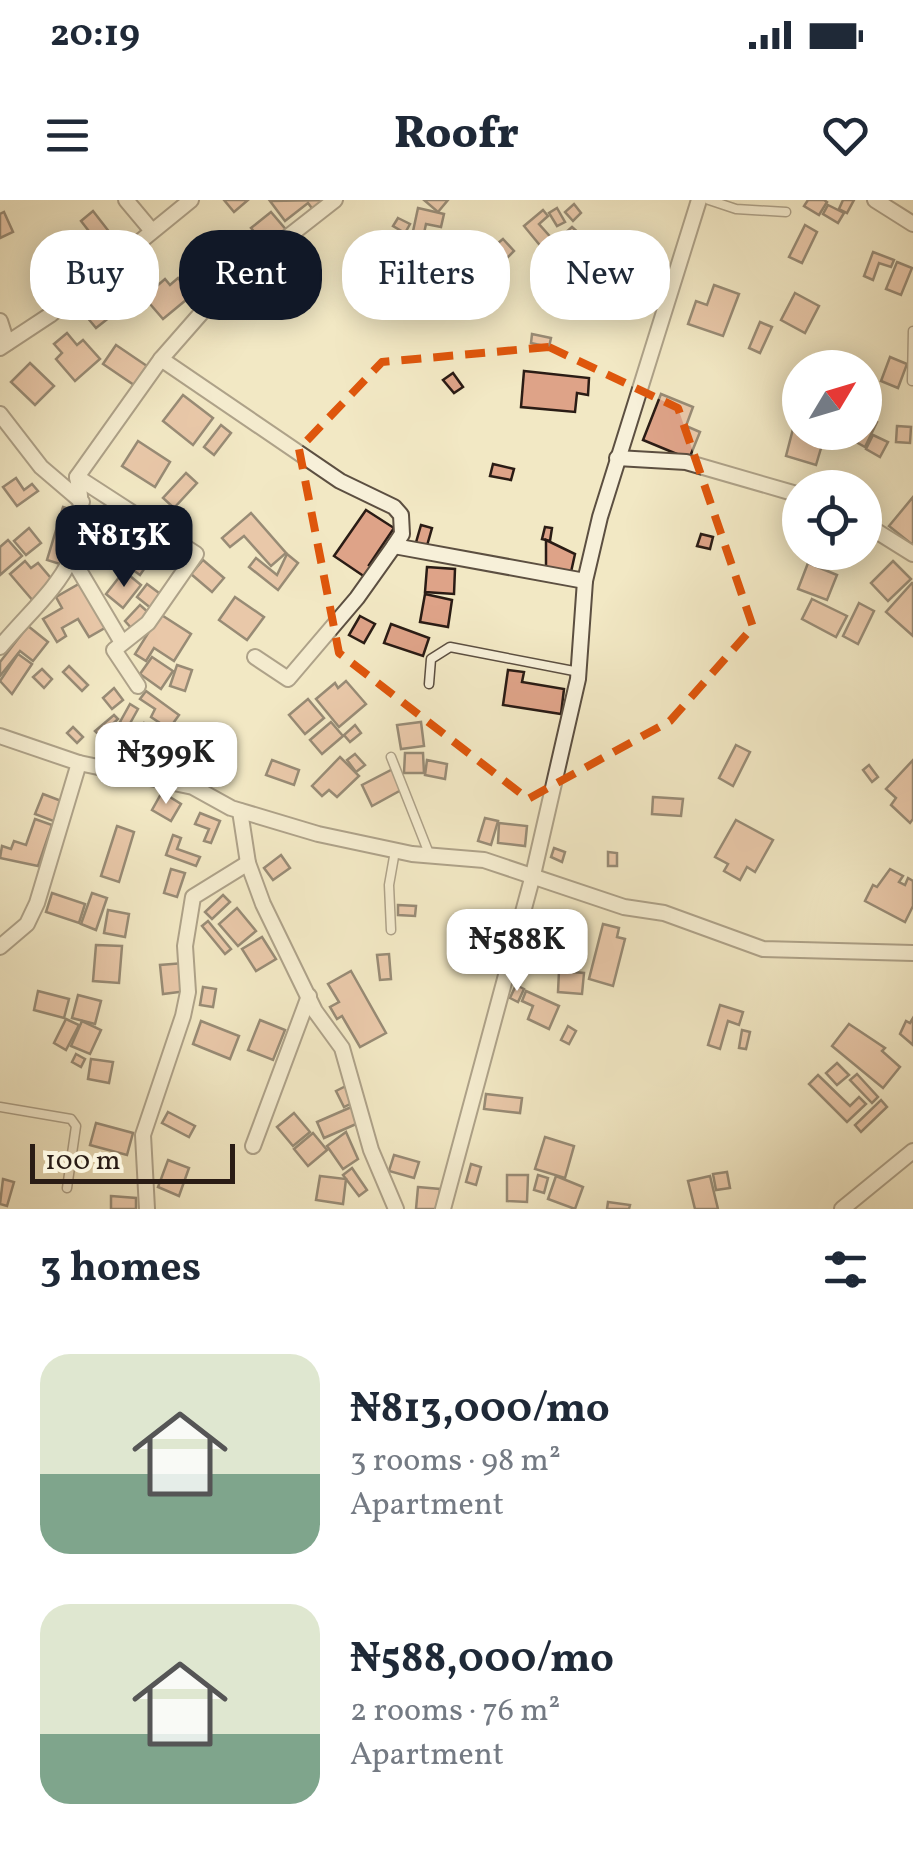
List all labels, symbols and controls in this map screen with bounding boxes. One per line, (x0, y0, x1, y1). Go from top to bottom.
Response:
text: 20:19 (50, 9, 140, 62)
text: Roofr (394, 104, 519, 167)
icon: menu (40, 108, 95, 163)
icon: heart (818, 108, 873, 163)
chip: Buy (30, 230, 159, 320)
chip: Rent (179, 230, 322, 320)
chip: Filters (342, 230, 510, 320)
chip: New (530, 230, 670, 320)
north arrow (782, 350, 882, 450)
map controls (782, 350, 882, 570)
button: locate (782, 470, 882, 570)
pin: ₦813K (54, 505, 194, 590)
text: ₦813K (77, 515, 171, 559)
pin: ₦399K (96, 722, 236, 807)
text: ₦399K (117, 732, 215, 776)
pin: ₦588K (447, 909, 587, 994)
text: ₦588K (469, 919, 565, 963)
scale bar (30, 1139, 235, 1184)
text: 100 m (45, 1142, 120, 1181)
text: 3 homes (40, 1240, 201, 1299)
icon: filters (818, 1242, 873, 1297)
text: ₦813,000/mo (350, 1381, 610, 1440)
icon: home (120, 1394, 240, 1514)
text: 3 rooms · 98 m² (350, 1440, 561, 1484)
text: Apartment (350, 1484, 504, 1528)
text: ₦588,000/mo (350, 1631, 614, 1690)
icon: home (120, 1644, 240, 1764)
text: 2 rooms · 76 m² (350, 1690, 560, 1734)
text: Apartment (350, 1734, 504, 1778)

